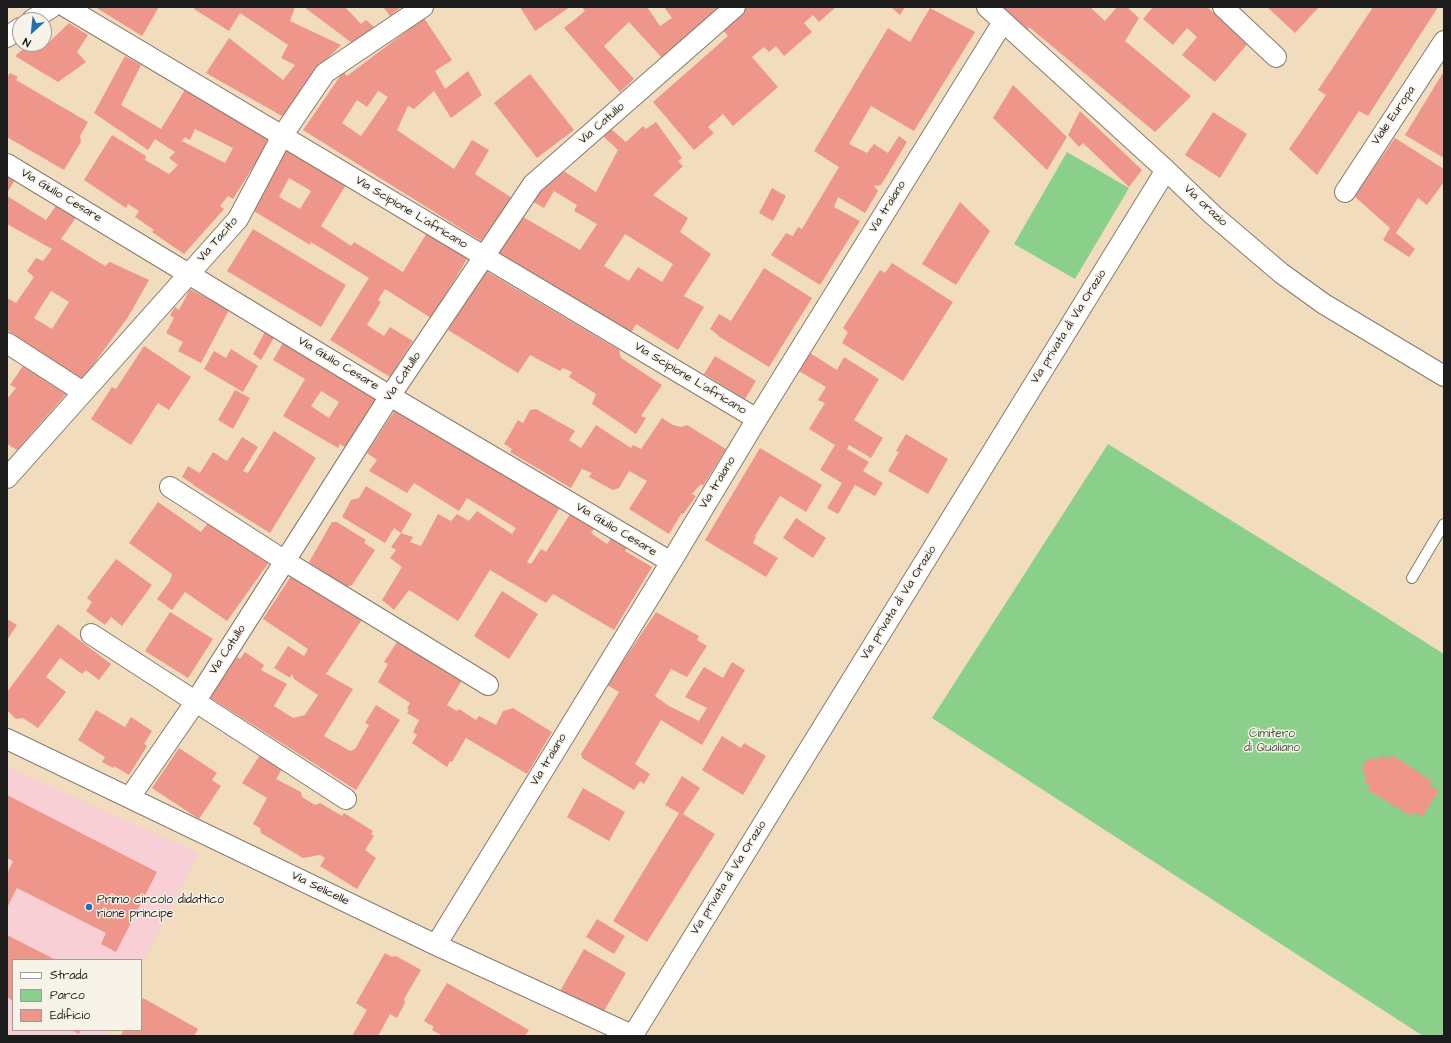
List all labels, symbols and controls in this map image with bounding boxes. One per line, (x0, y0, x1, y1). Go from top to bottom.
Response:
north arrow (12, 12, 52, 52)
text: N (20, 34, 33, 50)
street label: Viale Europa (1369, 84, 1419, 148)
street label: Via Catullo (576, 100, 628, 148)
street label: Via Giulio Cesare (18, 166, 104, 226)
street label: Via Scipione L'africano (352, 174, 470, 252)
street label: Via traiano (866, 178, 910, 236)
street label: Via orazio (1180, 182, 1230, 230)
street label: Via Tacito (195, 215, 241, 265)
street label: Via privata di Via Orazio (1028, 267, 1110, 387)
street label: Via Giulio Cesare (295, 334, 381, 394)
street label: Via Scipione L'africano (631, 340, 749, 418)
street label: Via Catullo (381, 350, 425, 404)
street label: Via traiano (697, 454, 739, 512)
street label: Via Giulio Cesare (573, 500, 659, 560)
street label: Via privata di Via Orazio (858, 543, 940, 663)
street label: Via Catullo (207, 622, 249, 678)
park label: Cimitero di Qualiano (1244, 727, 1300, 755)
street label: Via traiano (528, 731, 570, 789)
street label: Via privata di Via Orazio (688, 818, 770, 938)
street label: Via Selicelle (289, 869, 351, 909)
place label: Primo circolo didattico rione principe (97, 893, 224, 921)
marker: Primo circolo didattico rione principe (84, 902, 94, 912)
legend (12, 959, 142, 1031)
text: Strada (50, 967, 88, 984)
text: Parco (50, 987, 85, 1004)
text: Edificio (50, 1007, 90, 1024)

